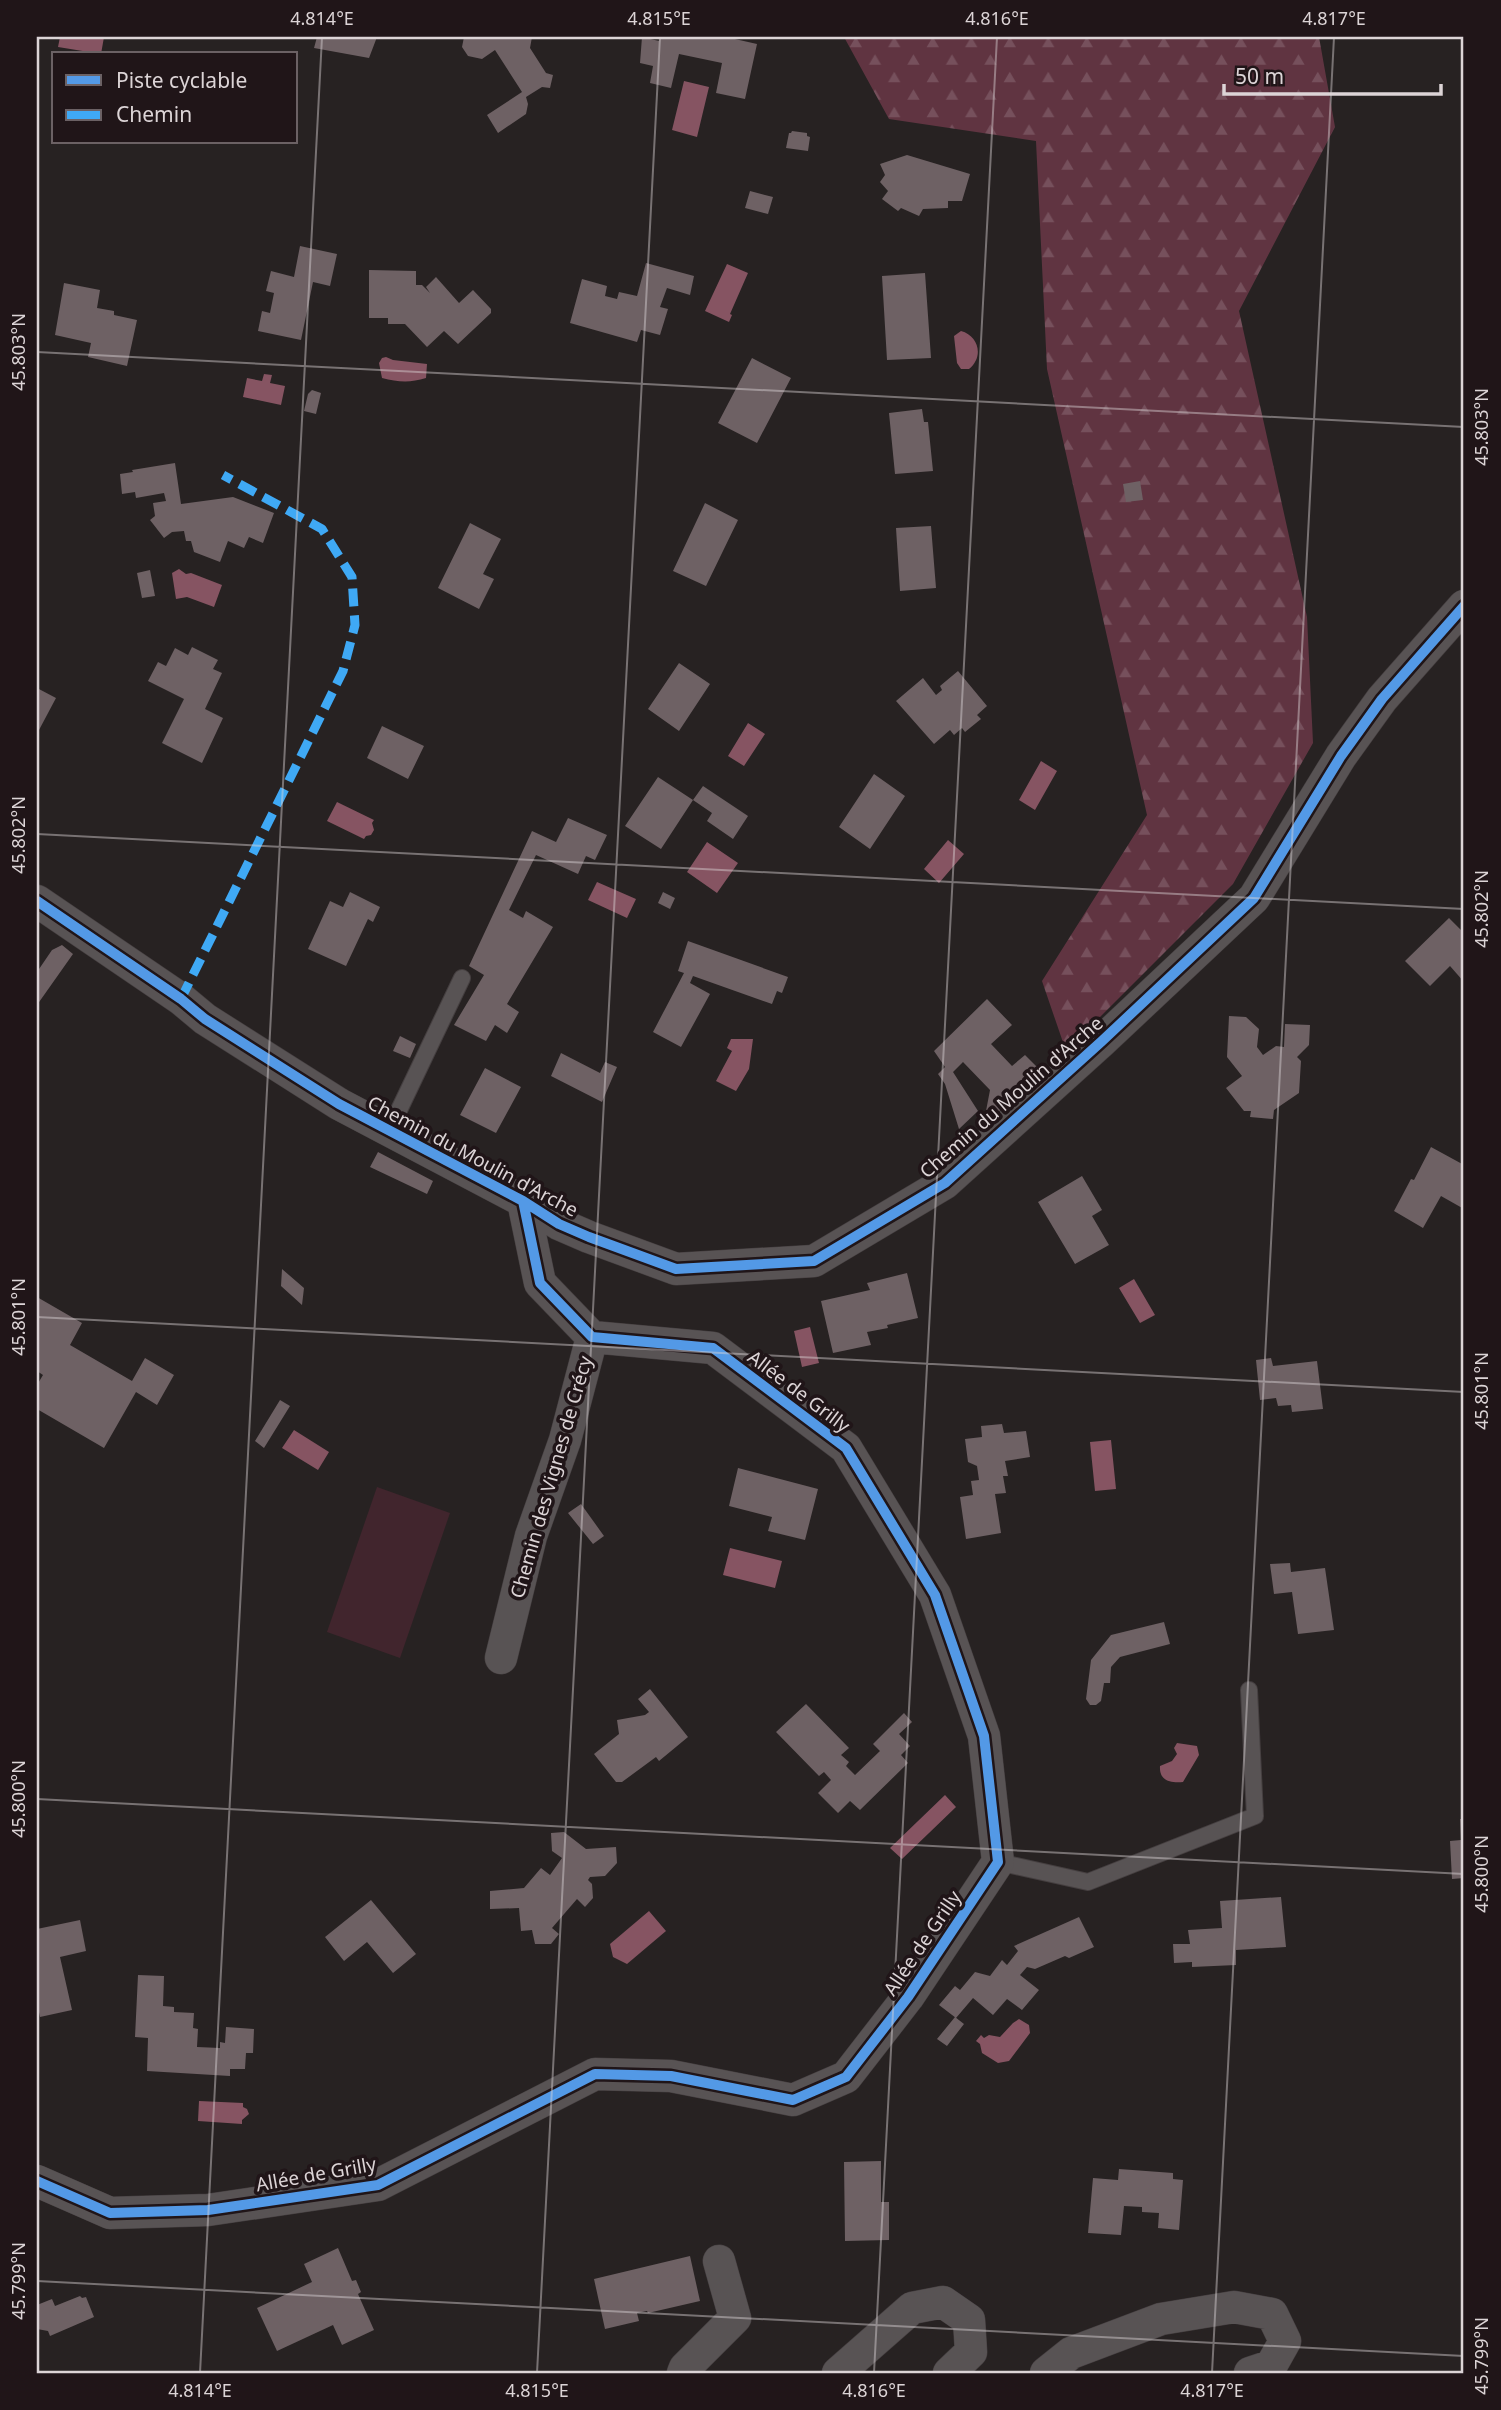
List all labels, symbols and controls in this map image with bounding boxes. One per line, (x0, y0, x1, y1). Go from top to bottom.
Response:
text: 4.814°E (290, 6, 354, 30)
text: 4.815°E (627, 6, 691, 30)
text: 4.816°E (965, 6, 1029, 30)
text: 4.817°E (1302, 6, 1366, 30)
legend (52, 52, 298, 144)
scale bar (1224, 52, 1442, 96)
text: 50 m (1235, 62, 1284, 90)
text: Piste cyclable (116, 66, 247, 94)
text: Chemin (116, 100, 192, 128)
text: 45.803°N (6, 313, 30, 391)
text: 45.803°N (1469, 388, 1493, 466)
text: 45.802°N (6, 796, 30, 874)
text: 45.802°N (1469, 870, 1493, 948)
street label: Chemin du Moulin d'Arche (914, 1010, 1108, 1184)
street label: Chemin du Moulin d'Arche (363, 1089, 583, 1223)
text: 45.801°N (6, 1278, 30, 1356)
street label: Allée de Grilly (743, 1344, 856, 1438)
street label: Chemin des Vignes de Crécy (504, 1352, 598, 1601)
text: 45.801°N (1469, 1352, 1493, 1430)
text: 45.800°N (6, 1760, 30, 1838)
text: 45.800°N (1469, 1835, 1493, 1913)
street label: Allée de Grilly (877, 1885, 967, 2001)
street label: Allée de Grilly (254, 2151, 379, 2197)
text: 45.799°N (6, 2242, 30, 2320)
text: 45.799°N (1469, 2317, 1493, 2395)
text: 4.814°E (168, 2378, 232, 2402)
text: 4.815°E (505, 2378, 569, 2402)
text: 4.816°E (842, 2378, 906, 2402)
text: 4.817°E (1180, 2378, 1244, 2402)

